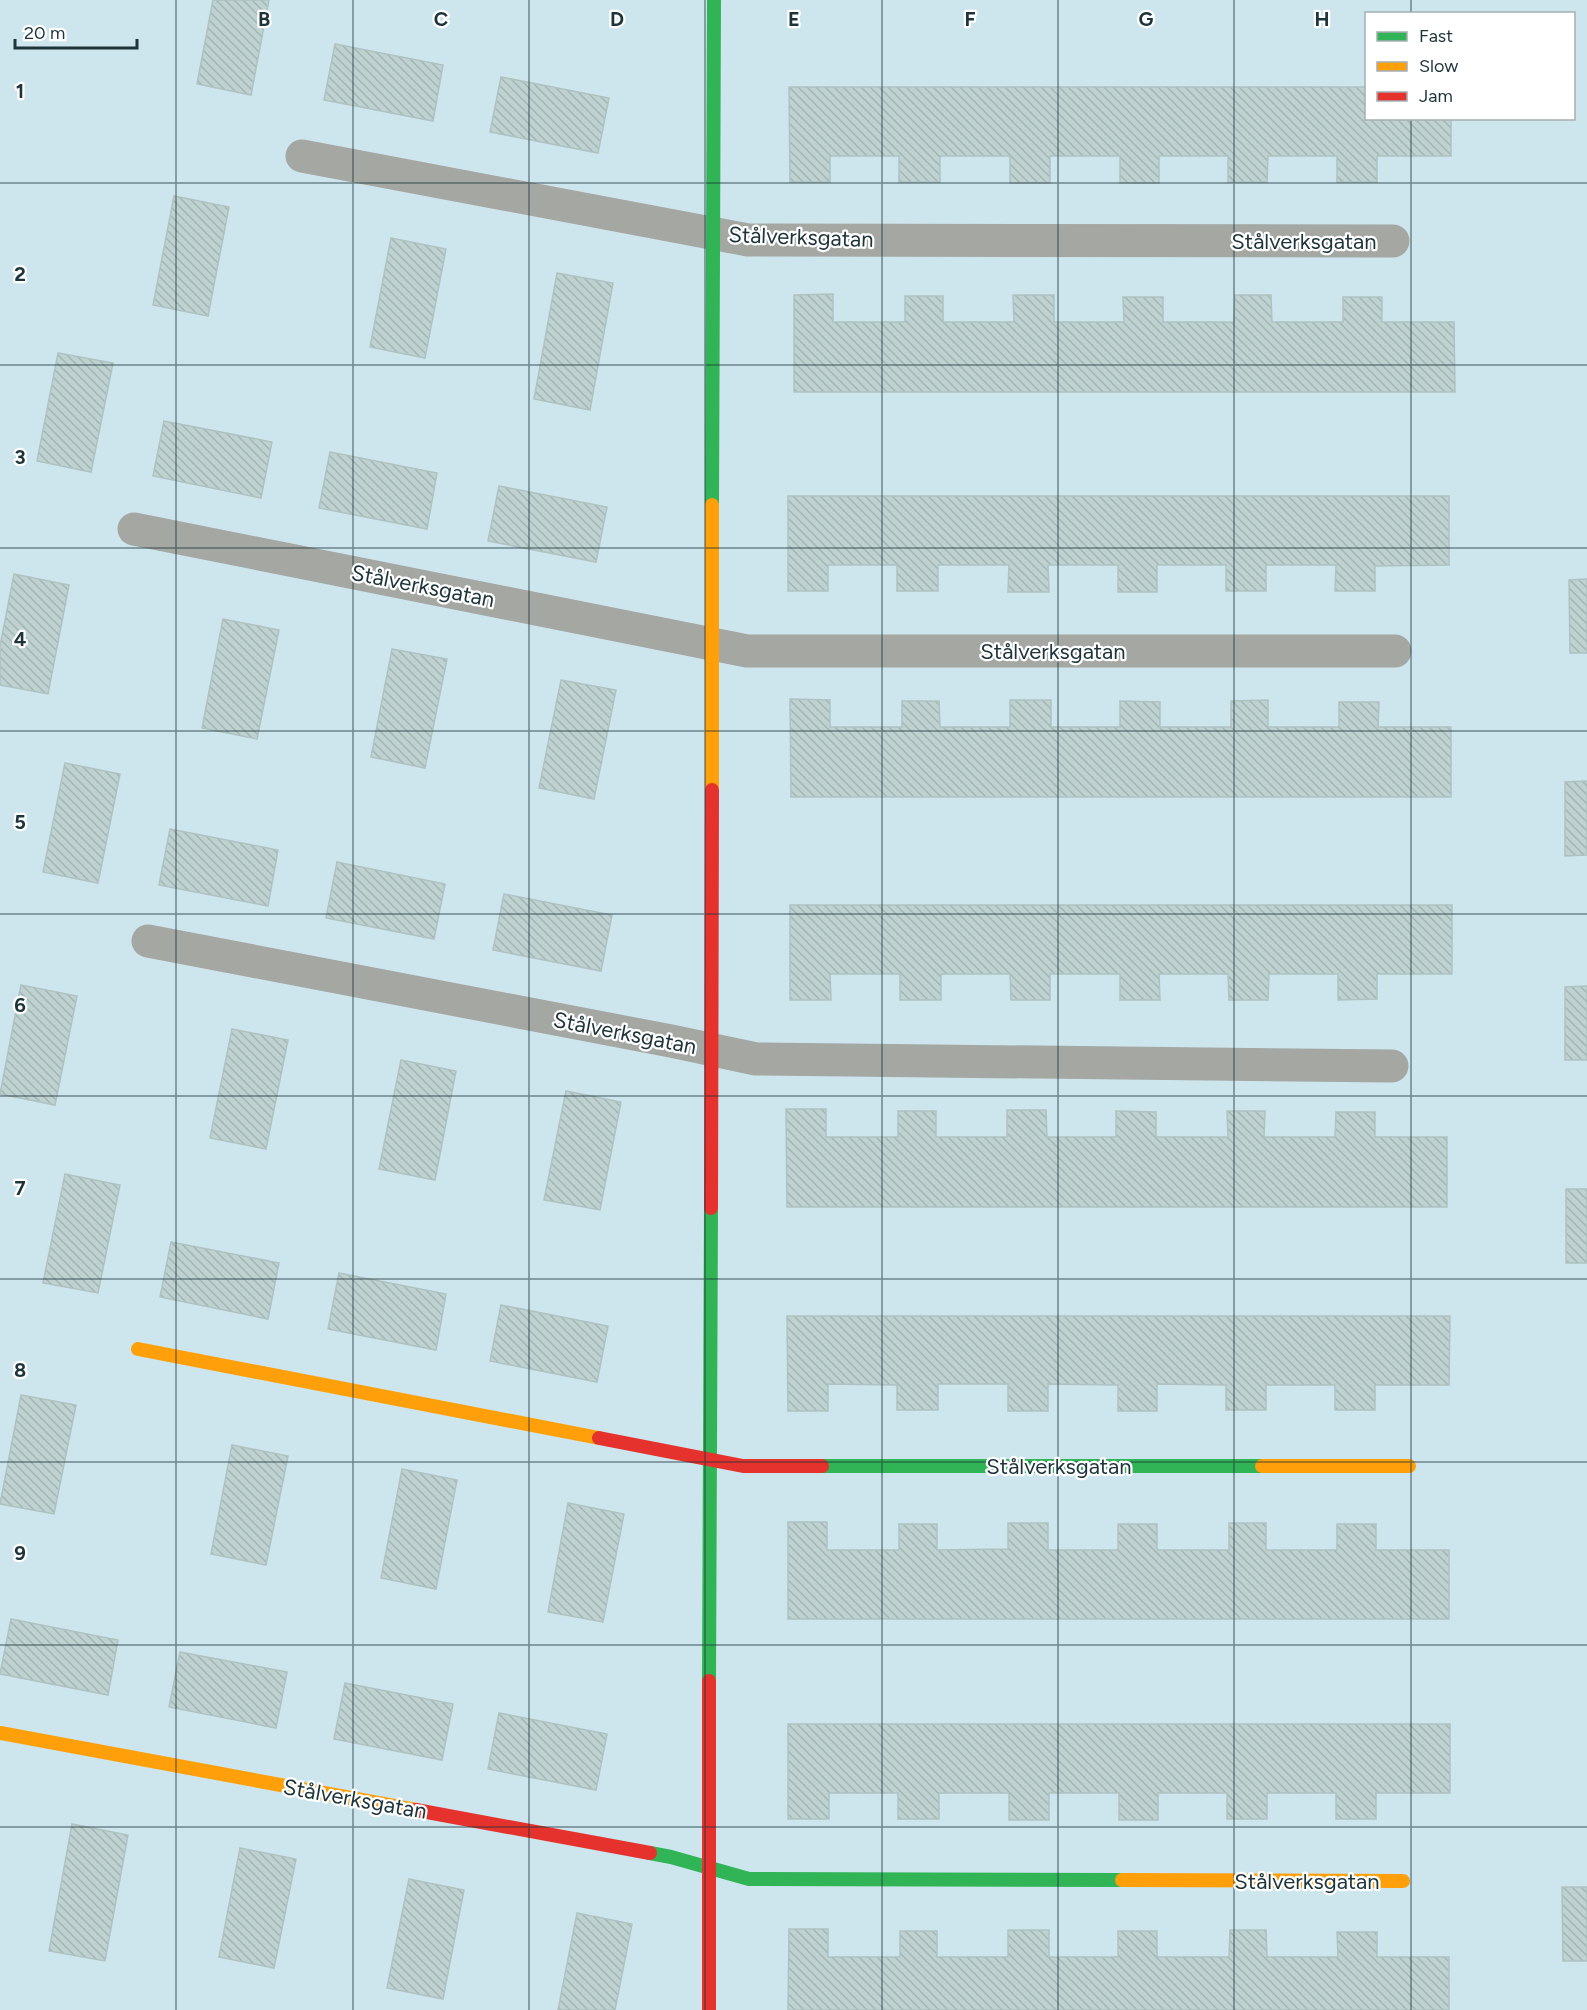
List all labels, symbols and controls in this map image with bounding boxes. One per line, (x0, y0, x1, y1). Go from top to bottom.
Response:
text: B (258, 7, 270, 31)
text: C (434, 7, 448, 31)
text: D (610, 7, 624, 31)
text: E (788, 7, 800, 31)
text: F (964, 7, 976, 31)
text: G (1139, 7, 1154, 31)
text: H (1315, 7, 1330, 31)
scale bar (15, 12, 136, 50)
legend (1365, 12, 1575, 120)
text: 20 m (24, 22, 65, 44)
text: Fast (1419, 25, 1453, 47)
text: Slow (1419, 55, 1458, 77)
text: 1 (16, 79, 24, 103)
text: Jam (1419, 85, 1453, 107)
street label: Stålverksgatan (728, 221, 874, 253)
street label: Stålverksgatan (1231, 228, 1377, 255)
text: 2 (14, 262, 26, 286)
text: 3 (14, 445, 26, 469)
street label: Stålverksgatan (349, 559, 497, 613)
text: 4 (14, 627, 27, 651)
street label: Stålverksgatan (980, 638, 1126, 665)
text: 5 (14, 810, 26, 834)
text: 6 (14, 993, 26, 1017)
street label: Stålverksgatan (551, 1006, 699, 1060)
text: 7 (14, 1176, 26, 1200)
text: 8 (14, 1358, 26, 1382)
street label: Stålverksgatan (986, 1453, 1132, 1480)
text: 9 (14, 1541, 26, 1565)
street label: Stålverksgatan (281, 1773, 429, 1825)
street label: Stålverksgatan (1234, 1868, 1380, 1895)

